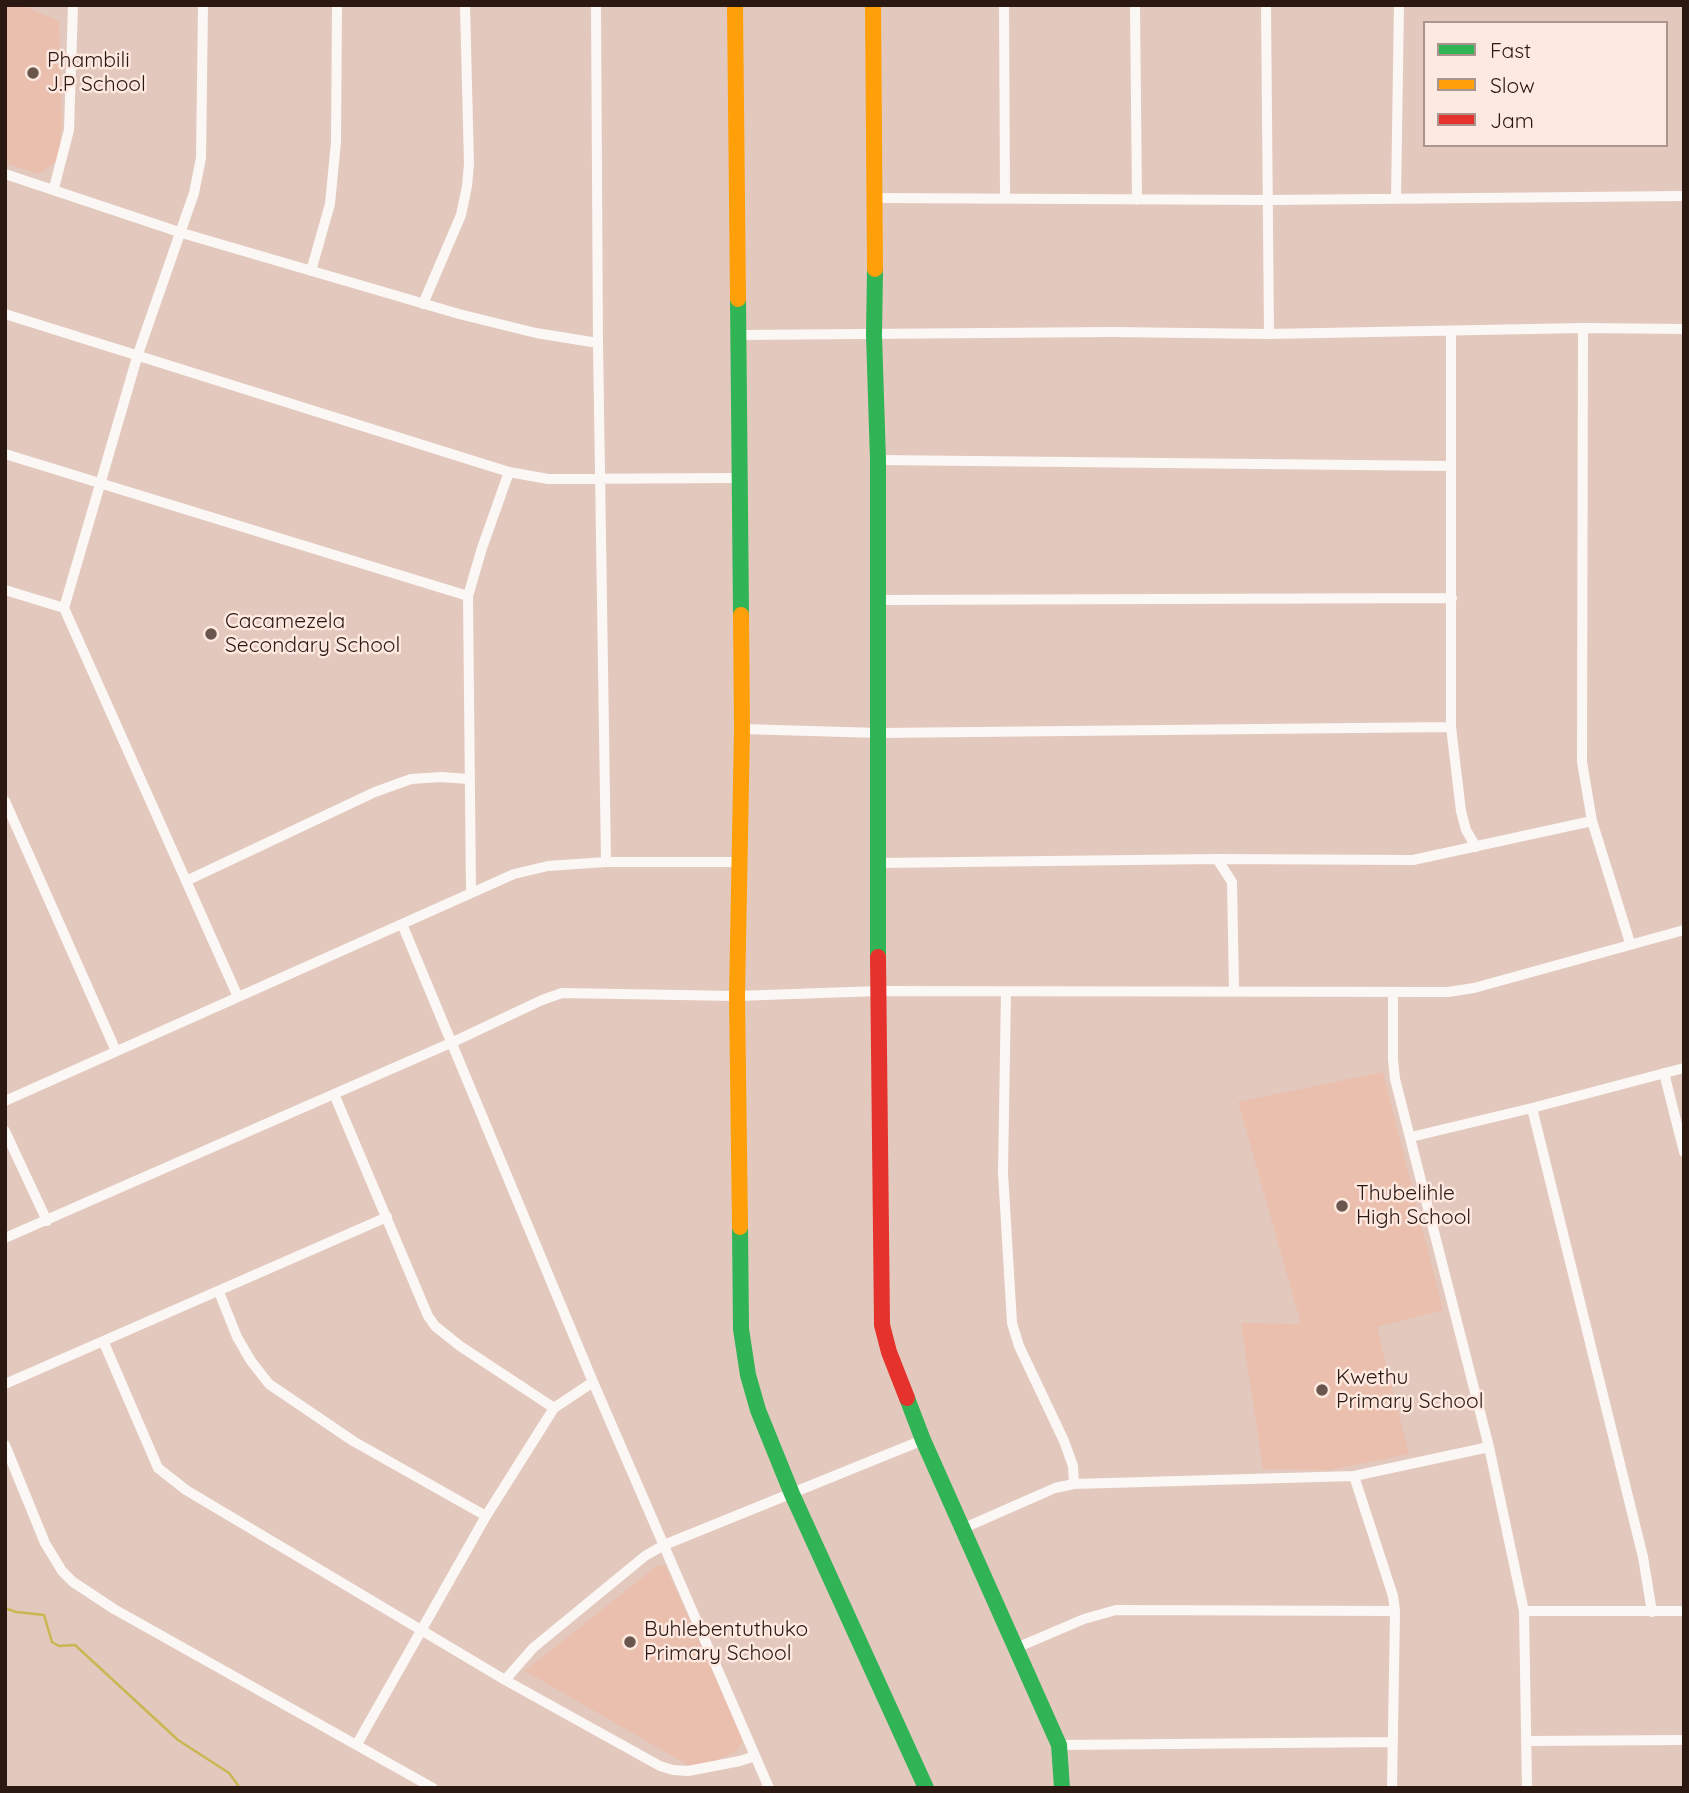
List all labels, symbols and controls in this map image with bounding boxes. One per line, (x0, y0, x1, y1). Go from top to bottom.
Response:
legend (1423, 21, 1668, 147)
text: Fast (1490, 37, 1531, 63)
place label: Phambili J.P School (47, 48, 146, 98)
marker: Phambili J.P School (25, 65, 41, 81)
text: Slow (1490, 72, 1535, 98)
text: Jam (1490, 107, 1534, 133)
place label: Cacamezela Secondary School (225, 609, 400, 659)
marker: Cacamezela Secondary School (203, 626, 219, 642)
place label: Thubelihle High School (1356, 1181, 1471, 1231)
marker: Thubelihle High School (1334, 1198, 1350, 1214)
place label: Kwethu Primary School (1336, 1365, 1484, 1415)
marker: Kwethu Primary School (1314, 1382, 1330, 1398)
place label: Buhlebentuthuko Primary School (644, 1617, 808, 1667)
marker: Buhlebentuthuko Primary School (622, 1634, 638, 1650)

